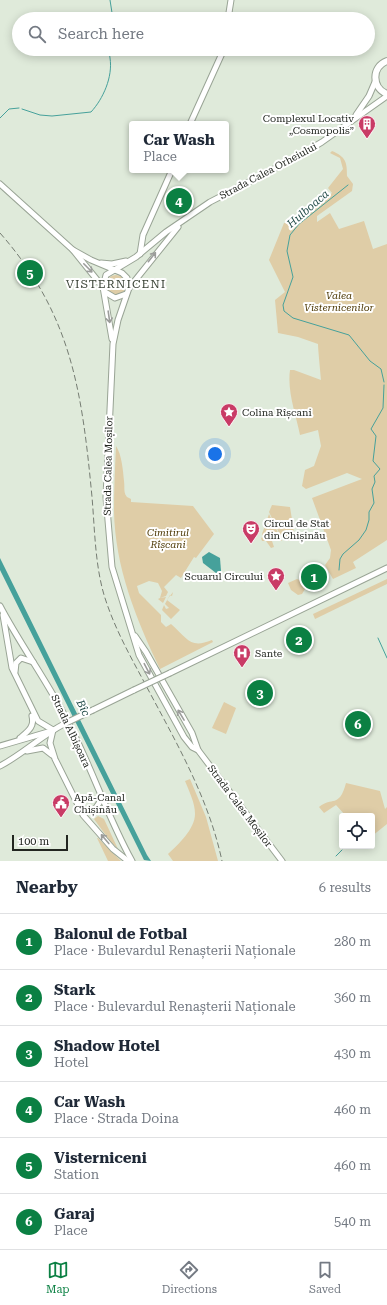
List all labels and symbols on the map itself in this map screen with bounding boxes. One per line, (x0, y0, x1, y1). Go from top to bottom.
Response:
place label: Complexul Locativ „Cosmopolis” (263, 113, 354, 136)
building icon: Complexul Locativ „Cosmopolis” (357, 114, 377, 139)
street label: Strada Calea Orheiului (217, 141, 319, 201)
pin: 4 (166, 186, 192, 216)
water label: Hulboaca (284, 187, 332, 231)
one-way arrow (147, 252, 156, 263)
pin: 5 (17, 258, 43, 288)
one-way arrow (83, 263, 93, 273)
district label: VISTERNICENI (66, 277, 166, 291)
park label: Valea Visternicenilor (304, 290, 374, 313)
one-way arrow (105, 310, 113, 323)
place icon: Colina Rîșcani (219, 402, 239, 427)
place label: Colina Rîșcani (242, 407, 312, 420)
street label: Strada Calea Moșilor (102, 416, 116, 516)
your location (205, 444, 225, 464)
place label: Circul de Stat din Chișinău (264, 518, 330, 543)
theatre icon: Circul de Stat din Chișinău (241, 519, 261, 544)
park label: Cimitirul Rîșcani (147, 527, 189, 552)
pin: 1 (301, 562, 327, 592)
place icon: Scuarul Circului (266, 566, 286, 591)
place label: Scuarul Circului (185, 571, 263, 582)
pin: 2 (286, 625, 312, 655)
hospital icon: Sante (232, 643, 252, 668)
place label: Sante (255, 648, 283, 659)
one-way arrow (143, 663, 151, 675)
pin: 3 (247, 678, 273, 708)
street label: Strada Albișoara (47, 693, 93, 771)
water label: Bîc (73, 697, 93, 719)
one-way arrow (177, 709, 185, 721)
pin: 6 (345, 709, 371, 739)
street label: Strada Calea Moșilor (204, 763, 274, 850)
place label: Apă-Canal Chișinău (74, 792, 125, 817)
public building icon: Apă-Canal Chișinău (51, 793, 71, 818)
scale bar (12, 833, 68, 852)
one-way arrow (100, 833, 109, 844)

